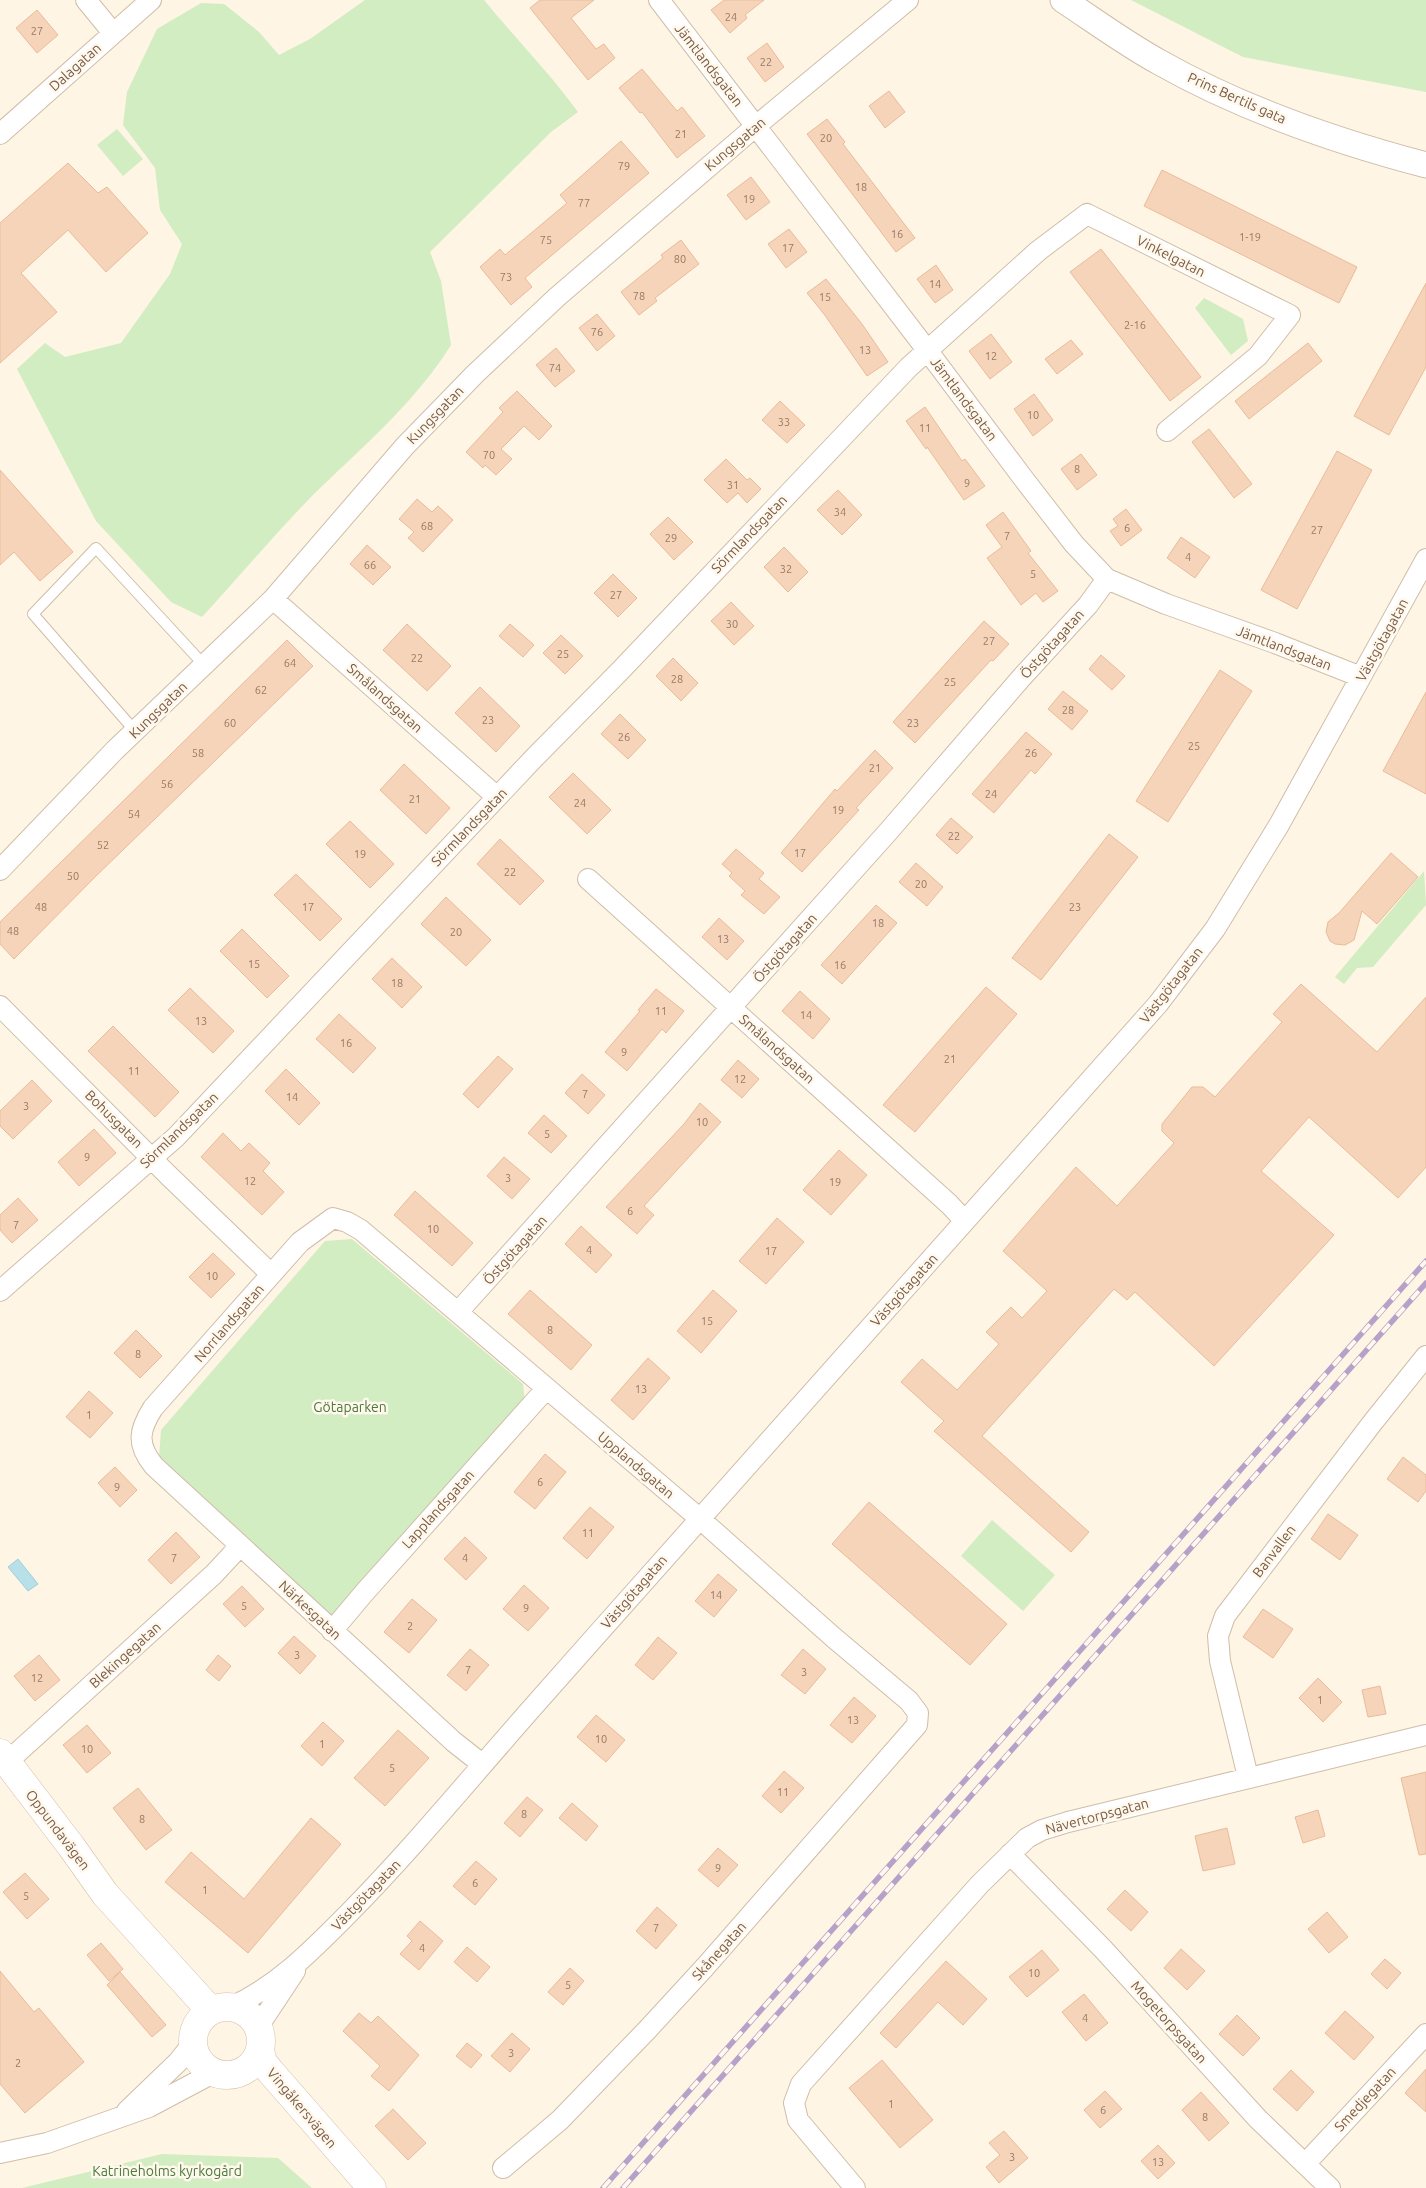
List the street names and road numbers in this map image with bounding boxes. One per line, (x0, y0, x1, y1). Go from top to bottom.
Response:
street label: Jämtlandsgatan (672, 20, 746, 110)
street label: Dalagatan (46, 40, 104, 94)
street label: Prins Bertils gata (1185, 69, 1289, 127)
street label: Kungsgatan (701, 114, 769, 174)
street label: Vinkelgatan (1134, 232, 1208, 280)
street label: Jämtlandsgatan (927, 354, 1001, 444)
street label: Kungsgatan (403, 383, 467, 447)
street label: Sörmlandsgatan (708, 492, 790, 576)
street label: Västgötagatan (1353, 596, 1411, 684)
street label: Östgötagatan (1016, 606, 1087, 682)
street label: Jämtlandsgatan (1234, 622, 1334, 674)
street label: Smålandsgatan (344, 660, 426, 736)
street label: Kungsgatan (126, 678, 190, 742)
street label: Sörmlandsgatan (428, 785, 510, 869)
street label: Östgötagatan (749, 910, 820, 986)
street label: Västgötagatan (1136, 944, 1206, 1026)
street label: Smålandsgatan (736, 1011, 818, 1087)
street label: Bohusgatan (82, 1087, 146, 1151)
street label: Sörmlandsgatan (137, 1089, 221, 1171)
street label: Östgötagatan (479, 1212, 550, 1288)
street label: Västgötagatan (867, 1250, 941, 1330)
street label: Norrlandsgatan (191, 1281, 267, 1365)
street label: Upplandsgatan (594, 1428, 678, 1502)
street label: Lapplandsgatan (399, 1467, 477, 1551)
street label: Banvallen (1249, 1522, 1299, 1580)
street label: Västgötagatan (598, 1552, 670, 1632)
street label: Närkesgatan (276, 1577, 344, 1643)
street label: Blekingegatan (86, 1619, 164, 1691)
street label: Oppundavägen (23, 1787, 93, 1873)
street label: Nävertorpsgatan (1044, 1795, 1150, 1837)
street label: Västgötagatan (328, 1856, 404, 1934)
street label: Skånegatan (689, 1918, 749, 1984)
street label: Mogetorpsgatan (1128, 1978, 1210, 2066)
street label: Smedjegatan (1331, 2063, 1399, 2135)
street label: Vingåkersvägen (264, 2065, 340, 2151)

